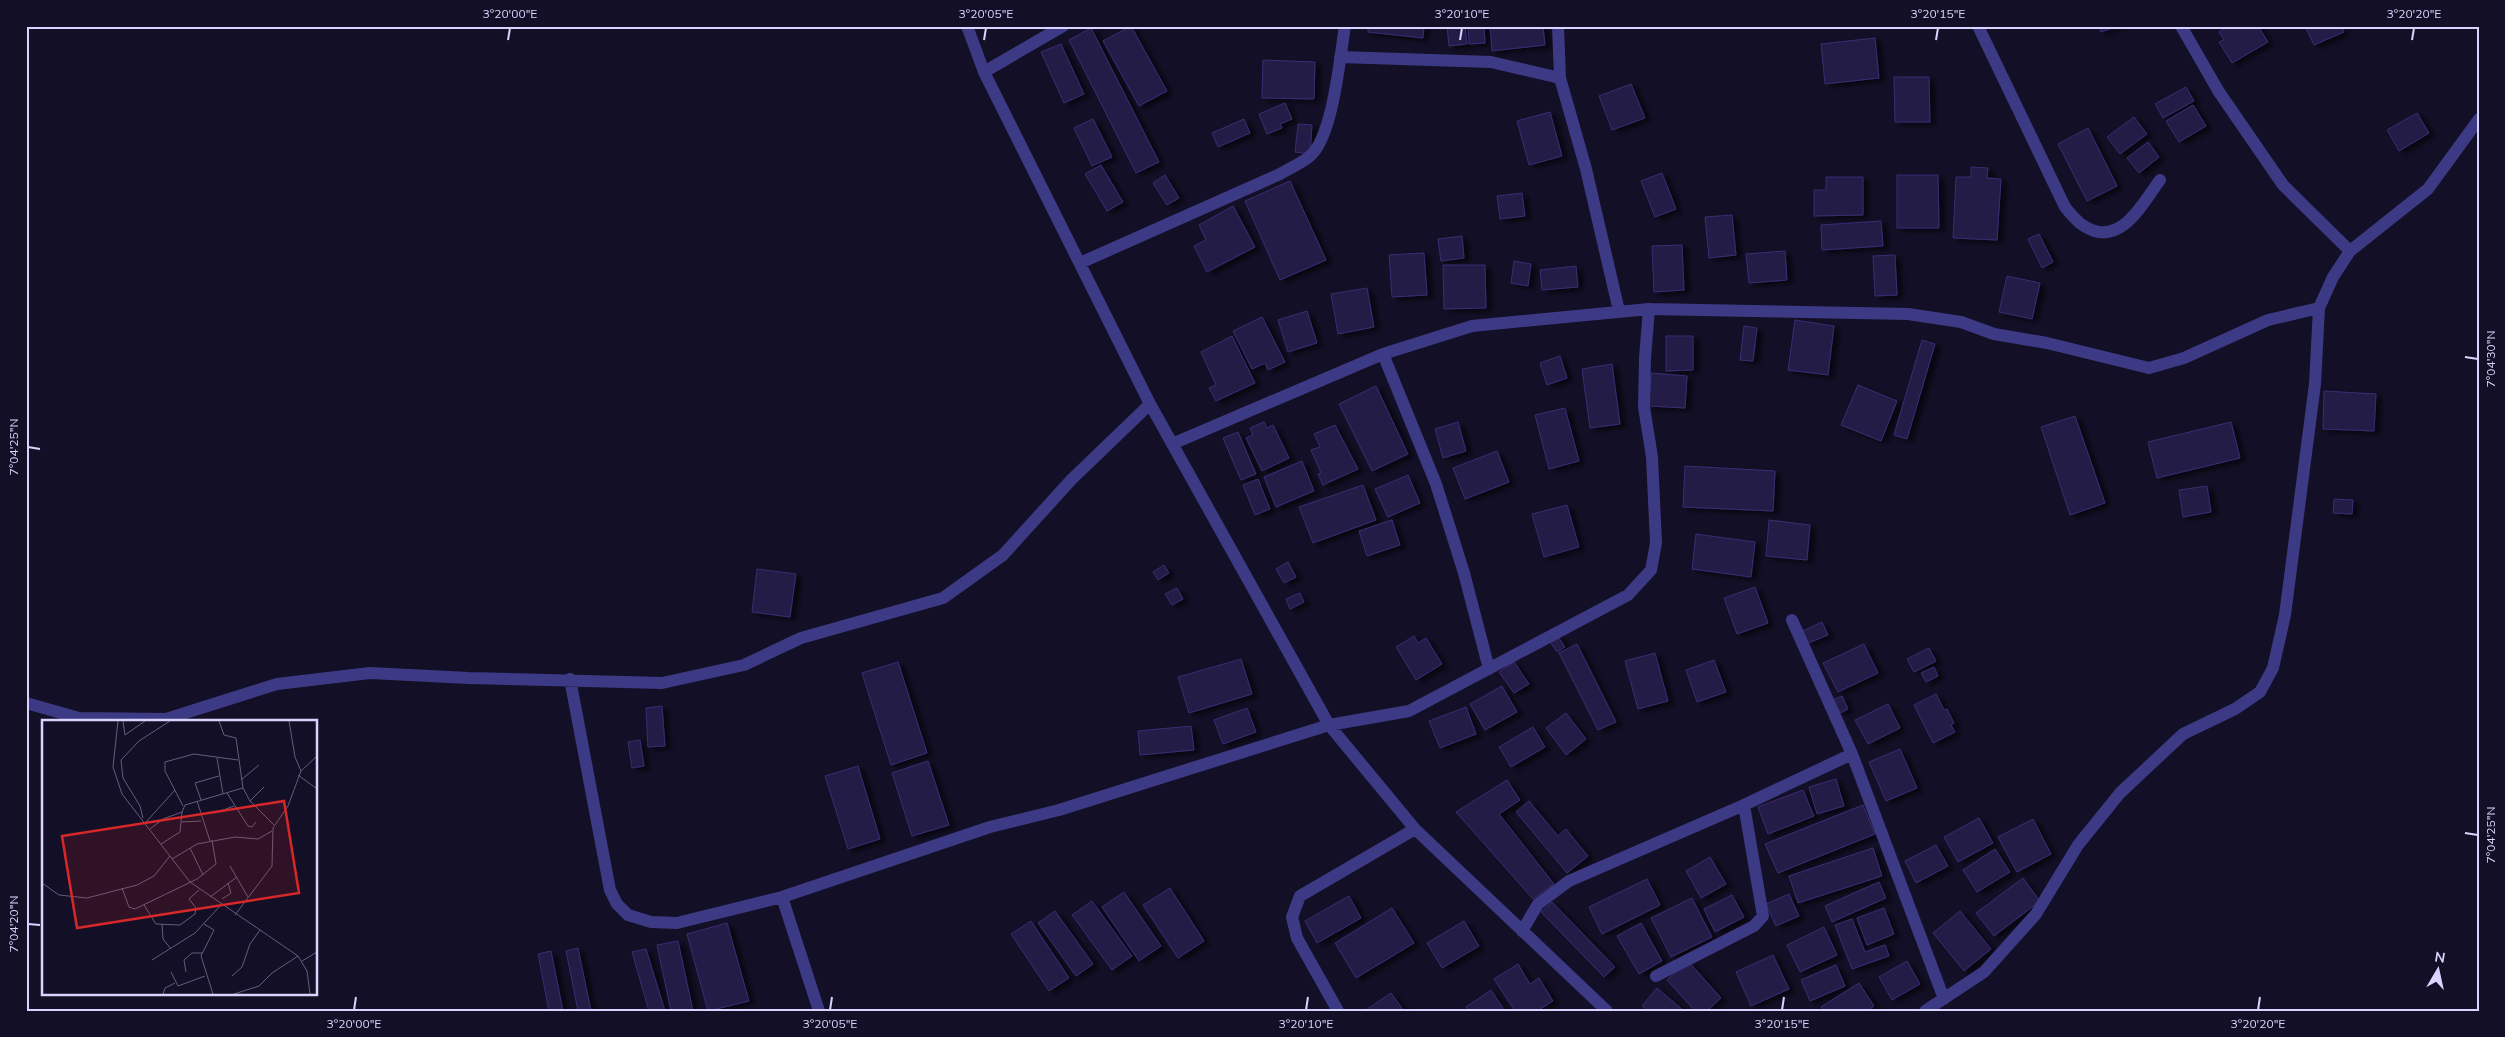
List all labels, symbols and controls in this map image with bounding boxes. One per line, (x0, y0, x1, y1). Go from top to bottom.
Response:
text: 3°20'00"E (483, 6, 537, 21)
text: 3°20'05"E (959, 6, 1013, 21)
text: 3°20'10"E (1435, 6, 1489, 21)
text: 3°20'15"E (1911, 6, 1965, 21)
text: 3°20'20"E (2387, 6, 2441, 21)
text: 7°04'30"N (2483, 331, 2498, 387)
text: 7°04'25"N (6, 419, 21, 475)
inset map (42, 720, 318, 994)
text: 7°04'25"N (2483, 807, 2498, 863)
text: 7°04'20"N (6, 896, 21, 952)
north arrow (2412, 944, 2462, 994)
text: N (2433, 947, 2447, 967)
text: 3°20'00"E (327, 1016, 381, 1031)
text: 3°20'05"E (803, 1016, 857, 1031)
text: 3°20'10"E (1279, 1016, 1333, 1031)
text: 3°20'15"E (1755, 1016, 1809, 1031)
text: 3°20'20"E (2231, 1016, 2285, 1031)

